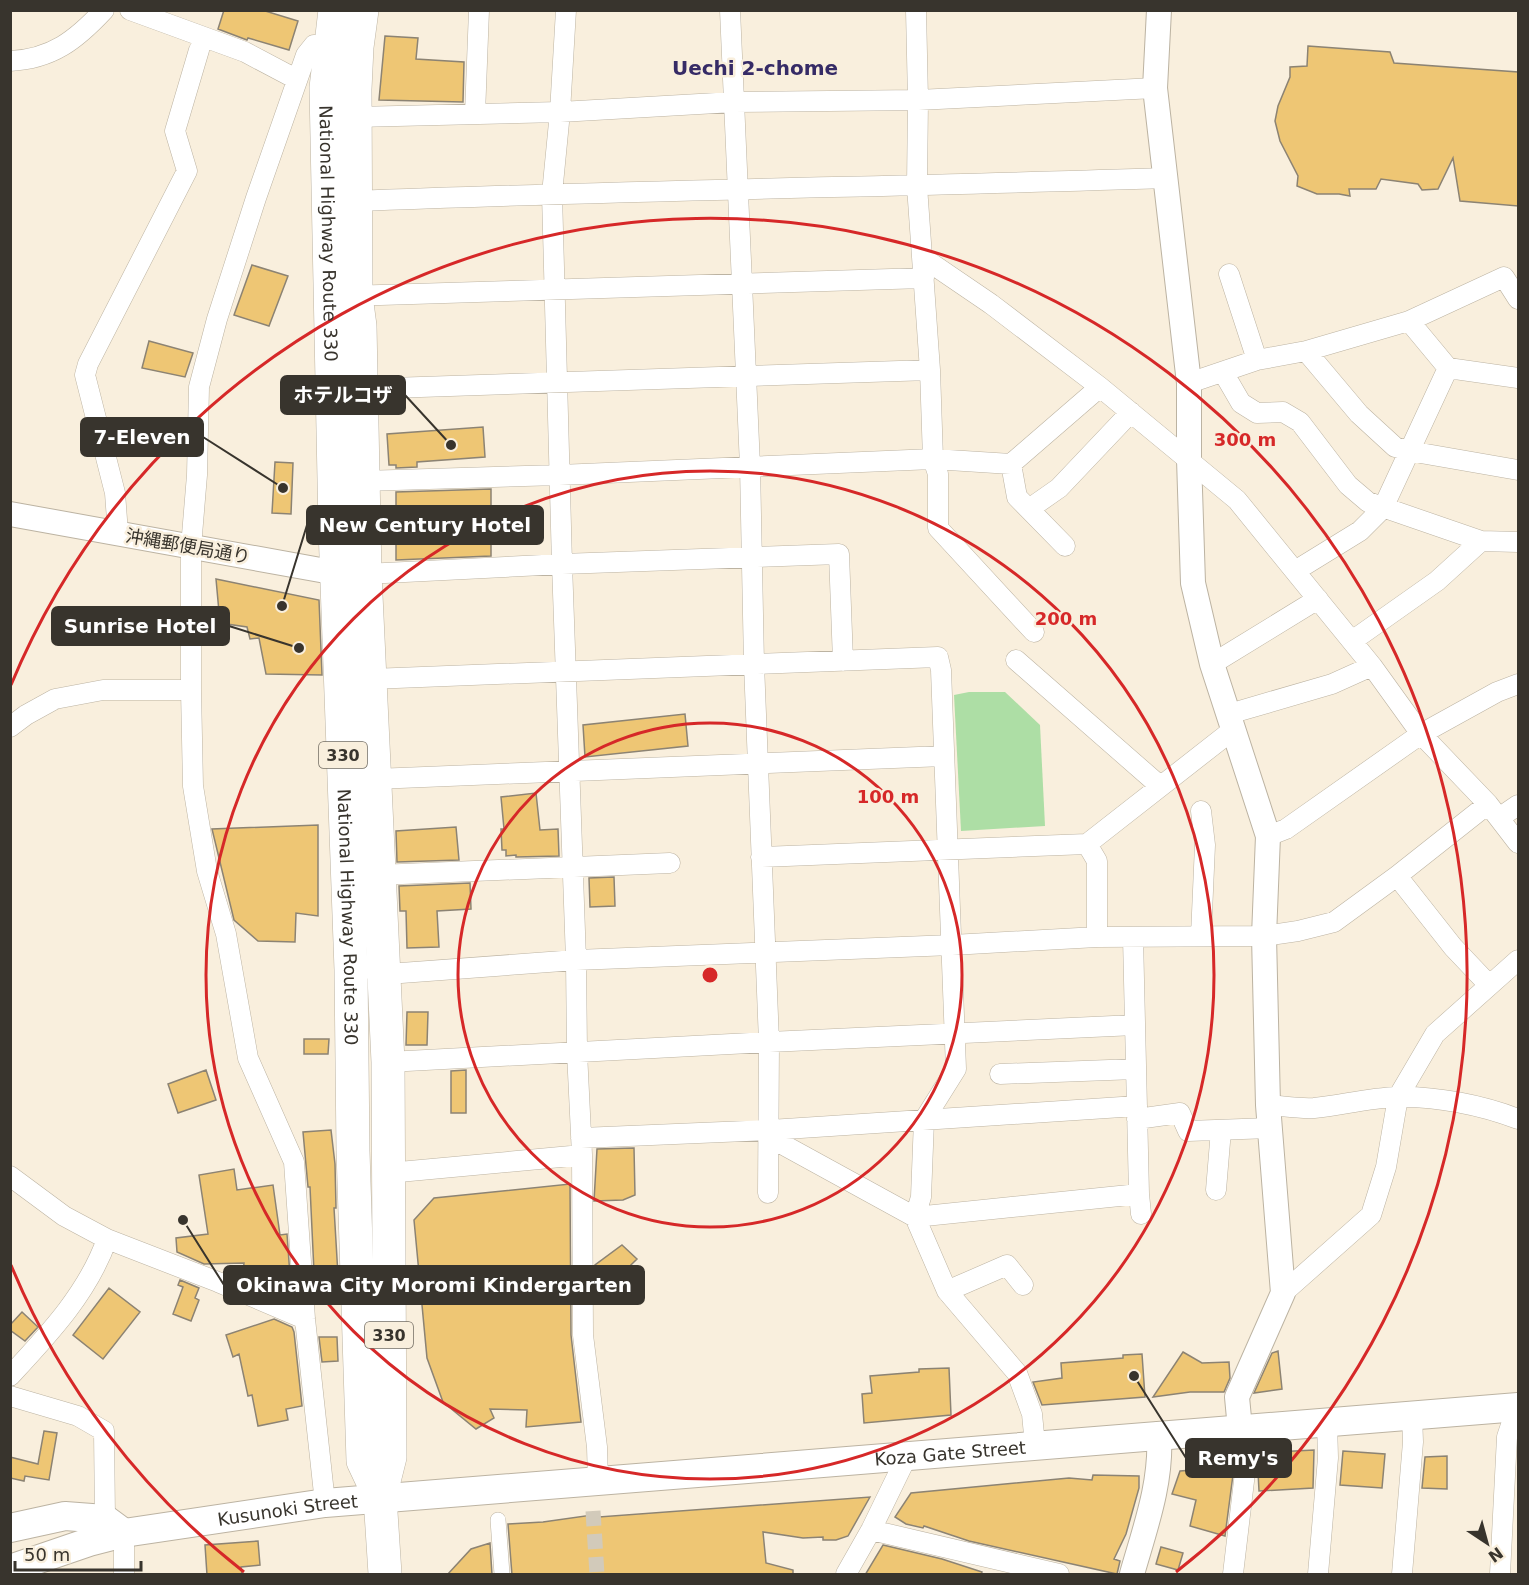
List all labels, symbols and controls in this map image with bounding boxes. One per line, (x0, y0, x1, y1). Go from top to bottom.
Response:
district label: Uechi 2-chome (672, 56, 838, 80)
street label: National Highway Route 330 (316, 105, 342, 362)
callout: ホテルコザ (281, 376, 405, 414)
text: ホテルコザ (293, 383, 393, 407)
callout: 7-Eleven (81, 418, 203, 456)
text: 7-Eleven (93, 425, 191, 449)
text: 300 m (1214, 429, 1276, 450)
callout: New Century Hotel (307, 506, 543, 544)
text: New Century Hotel (319, 513, 531, 537)
street label: 沖縄郵便局通り (124, 525, 252, 567)
callout: Sunrise Hotel (52, 607, 229, 645)
text: 200 m (1035, 608, 1097, 629)
text: Sunrise Hotel (64, 614, 216, 638)
road number: 330 (319, 742, 367, 768)
text: 100 m (857, 786, 919, 807)
street label: National Highway Route 330 (334, 788, 362, 1046)
centre of rings (700, 965, 720, 985)
callout: Okinawa City Moromi Kindergarten (224, 1266, 644, 1304)
text: Okinawa City Moromi Kindergarten (236, 1273, 632, 1297)
road number: 330 (365, 1322, 413, 1348)
street label: Koza Gate Street (874, 1436, 1027, 1469)
callout: Remy's (1186, 1439, 1291, 1477)
text: Remy's (1198, 1446, 1278, 1470)
street label: Kusunoki Street (216, 1490, 359, 1529)
north arrow (1457, 1513, 1517, 1573)
scale bar (15, 1534, 141, 1572)
text: N (1485, 1543, 1507, 1566)
text: 50 m (24, 1544, 70, 1565)

